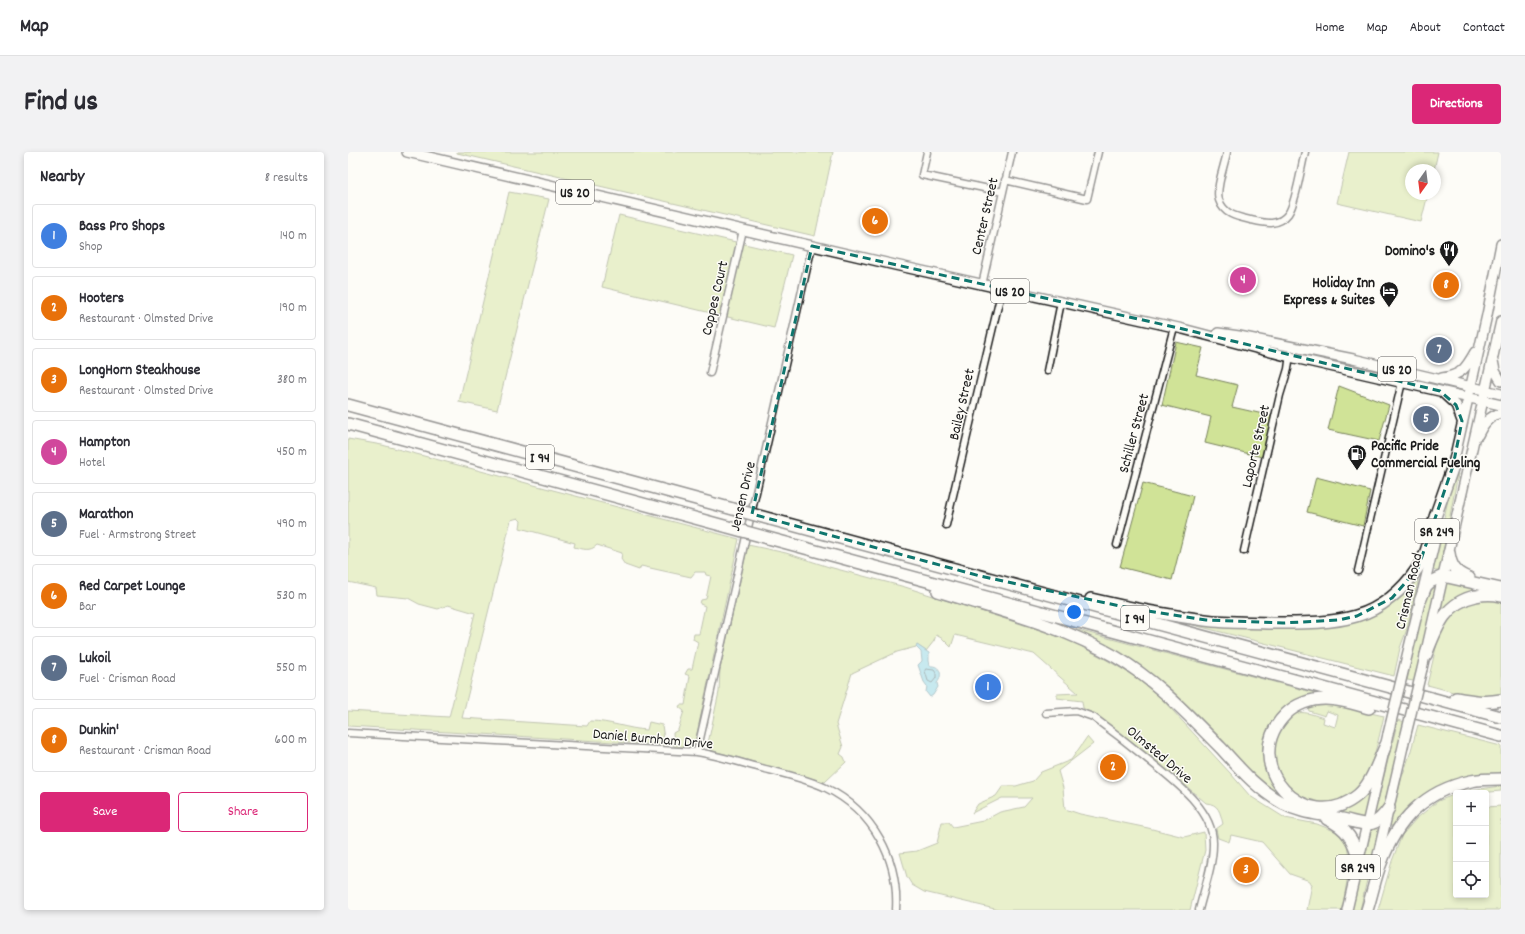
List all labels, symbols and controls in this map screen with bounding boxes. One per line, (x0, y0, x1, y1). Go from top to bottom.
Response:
text: Map (20, 14, 49, 41)
text: Home (1315, 18, 1344, 38)
text: Map (1366, 18, 1388, 38)
text: About (1410, 18, 1441, 38)
text: Contact (1463, 18, 1505, 38)
text: Find us (24, 84, 98, 124)
button: Directions (1412, 84, 1501, 124)
north arrow (1405, 164, 1441, 200)
text: Nearby (40, 166, 84, 190)
text: 8 results (265, 169, 308, 188)
street label: Center Street (966, 175, 1006, 257)
road number: US 20 (556, 180, 594, 204)
pin: 6 (862, 206, 888, 236)
text: Bass Pro Shops (79, 216, 165, 238)
text: 1 (53, 227, 55, 246)
text: 140 m (280, 227, 307, 246)
text: Shop (79, 238, 102, 257)
restaurant icon: Domino's (1438, 239, 1460, 267)
place label: Domino's (1385, 241, 1435, 263)
street label: Coppes Court (697, 259, 735, 338)
pin: 4 (1230, 265, 1256, 295)
pin: 8 (1433, 270, 1459, 300)
place label: Holiday Inn Express & Suites (1283, 273, 1375, 312)
road number: US 20 (991, 279, 1029, 303)
hotel icon: Holiday Inn Express & Suites (1378, 280, 1400, 308)
text: Hooters (79, 288, 124, 310)
text: 2 (51, 299, 57, 318)
text: 190 m (279, 299, 307, 318)
text: Restaurant · Olmsted Drive (79, 310, 213, 329)
pin: 7 (1426, 335, 1452, 365)
road number: US 20 (1378, 357, 1416, 381)
text: LongHorn Steakhouse (79, 360, 200, 382)
street label: Bailey Street (944, 366, 982, 443)
text: 3 (51, 371, 57, 390)
text: 380 m (277, 371, 307, 390)
text: Restaurant · Olmsted Drive (79, 382, 213, 401)
street label: Schiller Street (1114, 391, 1156, 476)
street label: Laporte Street (1237, 402, 1277, 490)
pin: 5 (1413, 404, 1439, 434)
text: Hampton (79, 432, 130, 454)
place label: Pacific Pride Commercial Fueling (1371, 436, 1481, 475)
text: 4 (51, 443, 57, 462)
text: 450 m (277, 443, 307, 462)
fuel station icon: Pacific Pride Commercial Fueling (1346, 443, 1368, 471)
road number: I 94 (526, 445, 554, 469)
text: Hotel (79, 454, 105, 473)
street label: Jensen Drive (725, 459, 763, 534)
text: Marathon (79, 504, 133, 526)
text: 5 (51, 515, 57, 534)
text: 490 m (277, 515, 307, 534)
road number: SR 249 (1415, 519, 1459, 543)
text: Fuel · Armstrong Street (79, 526, 196, 545)
street label: Crisman Road (1390, 551, 1429, 632)
text: Red Carpet Lounge (79, 576, 185, 598)
text: 6 (51, 587, 57, 606)
text: 530 m (276, 587, 307, 606)
text: Bar (79, 598, 96, 617)
your location (1064, 602, 1084, 622)
road number: I 94 (1121, 606, 1149, 630)
text: Lukoil (79, 648, 111, 670)
text: 7 (52, 659, 56, 678)
text: 550 m (276, 659, 307, 678)
text: Fuel · Crisman Road (79, 670, 176, 689)
pin: 1 (975, 672, 1001, 702)
text: Dunkin' (79, 720, 119, 742)
street label: Olmsted Drive (1121, 721, 1197, 790)
street label: Daniel Burnham Drive (592, 724, 714, 756)
text: 8 (51, 731, 57, 750)
text: 600 m (275, 731, 307, 750)
text: Restaurant · Crisman Road (79, 742, 211, 761)
pin: 2 (1100, 752, 1126, 782)
map controls (1453, 790, 1489, 898)
button: + (1453, 790, 1489, 826)
button: Save (40, 792, 170, 832)
button: Share (178, 792, 308, 832)
button: − (1453, 826, 1489, 862)
pin: 3 (1233, 855, 1259, 885)
road number: SR 249 (1336, 855, 1380, 879)
button: locate (1453, 862, 1489, 898)

